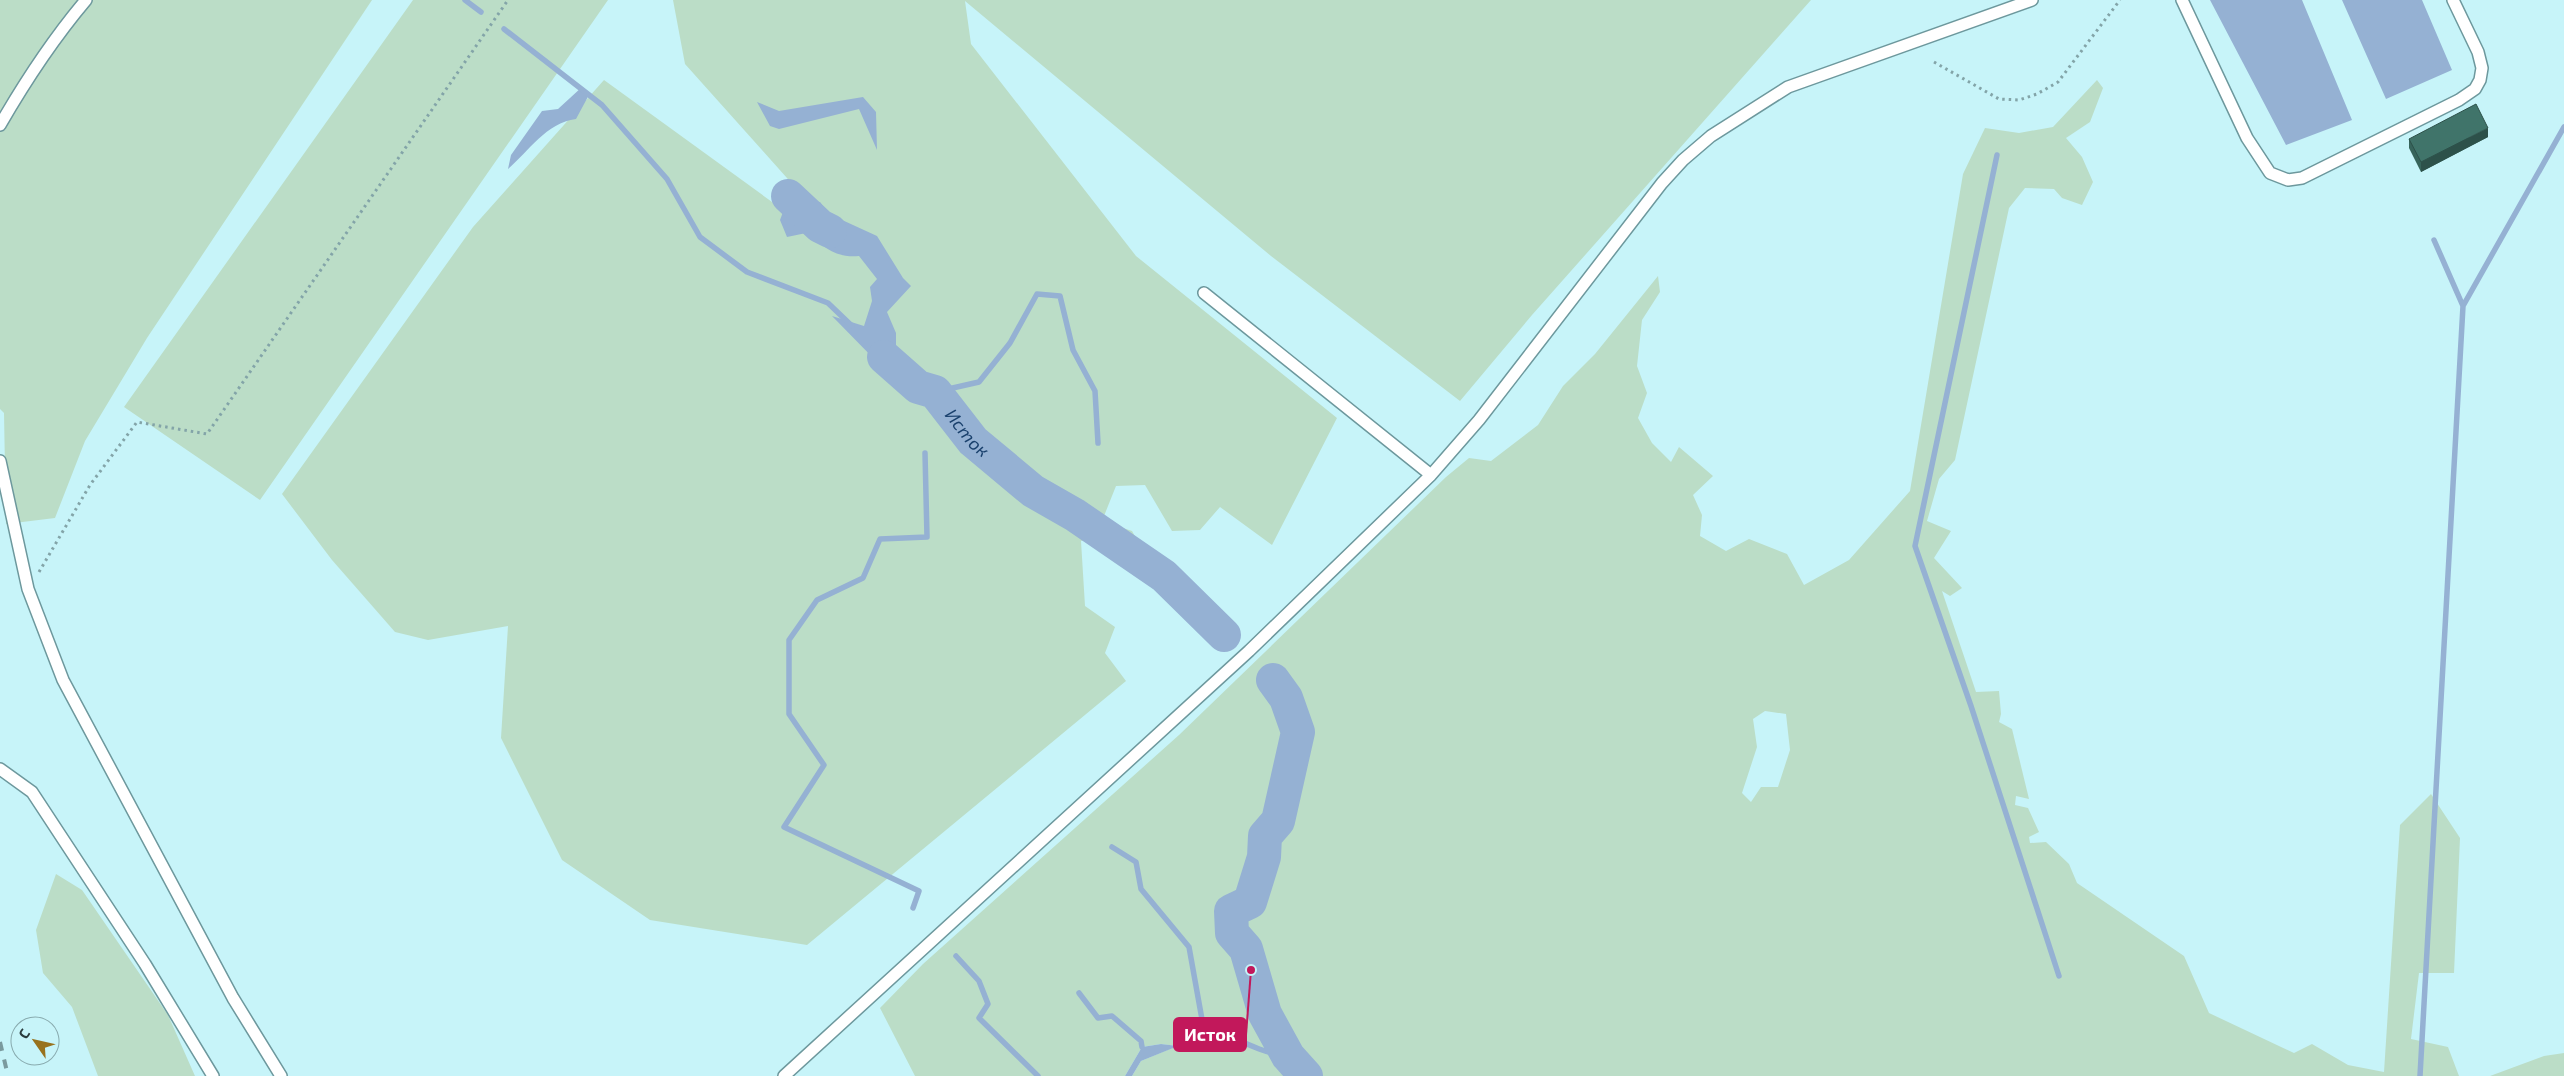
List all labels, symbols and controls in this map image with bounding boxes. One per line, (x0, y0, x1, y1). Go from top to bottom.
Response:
water label: Исток (941, 404, 994, 461)
north arrow (10, 1016, 60, 1066)
callout: Исток (1174, 1018, 1246, 1051)
text: Исток (1184, 1023, 1236, 1045)
text: С (14, 1025, 33, 1042)

